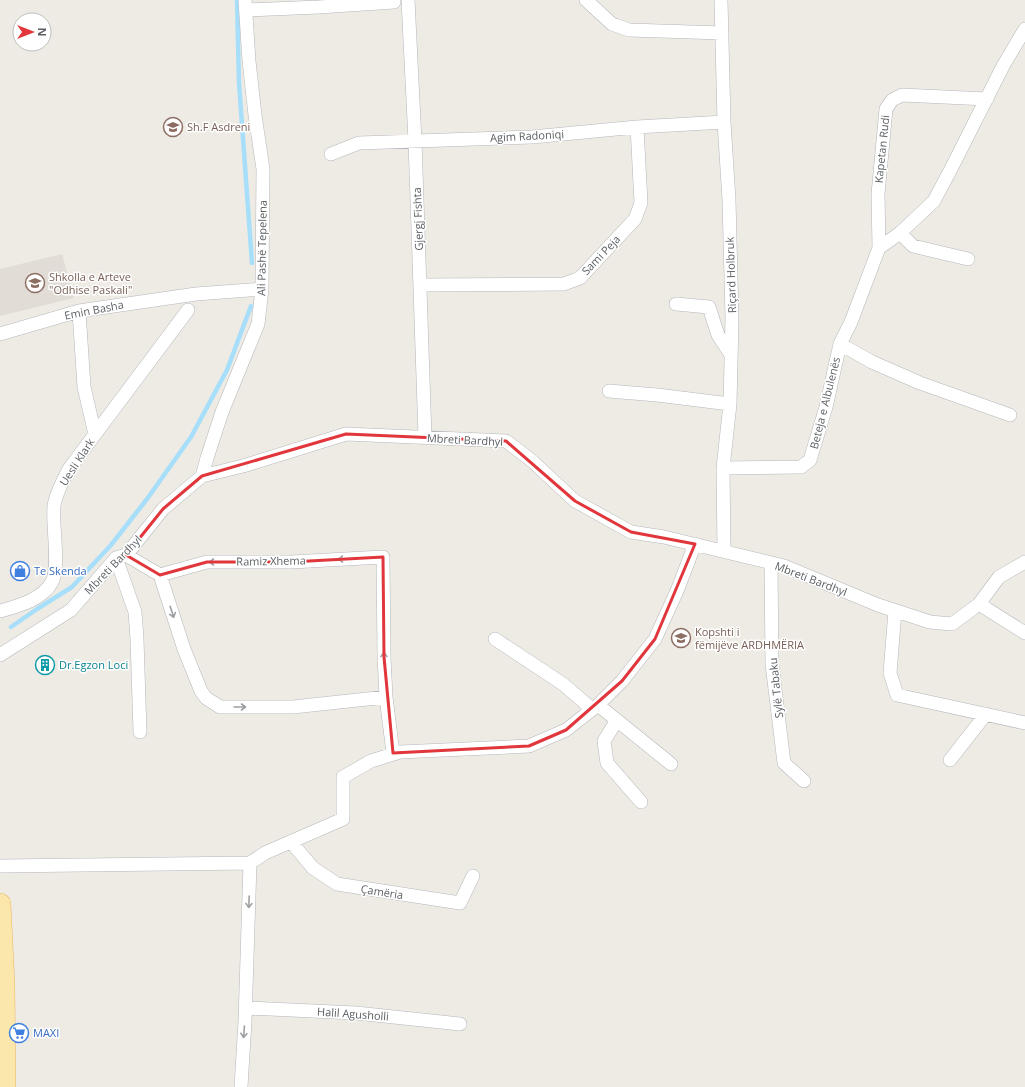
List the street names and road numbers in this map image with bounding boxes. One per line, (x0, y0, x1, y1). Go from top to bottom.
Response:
street label: Kapetan Rudi (870, 114, 893, 184)
street label: Agim Radoniqi (490, 126, 564, 145)
street label: Gjergj Fishta (409, 187, 426, 251)
street label: Ali Pashë Tepelena (253, 200, 270, 296)
street label: Sami Peja (578, 232, 623, 278)
street label: Riçard Holbruk (722, 236, 739, 313)
street label: Emin Basha (63, 296, 125, 323)
street label: Beteja e Albulenës (806, 355, 843, 451)
street label: Mbreti Bardhyl (427, 430, 504, 449)
street label: Uesli Klark (56, 435, 98, 488)
street label: Mbreti Bardhyl (81, 532, 145, 597)
street label: Ramiz Xhema (236, 552, 306, 569)
street label: Mbreti Bardhyl (773, 558, 850, 599)
street label: Sylë Tabaku (765, 657, 786, 719)
street label: Çamëria (360, 881, 404, 902)
street label: Halil Agusholli (317, 1004, 389, 1023)

